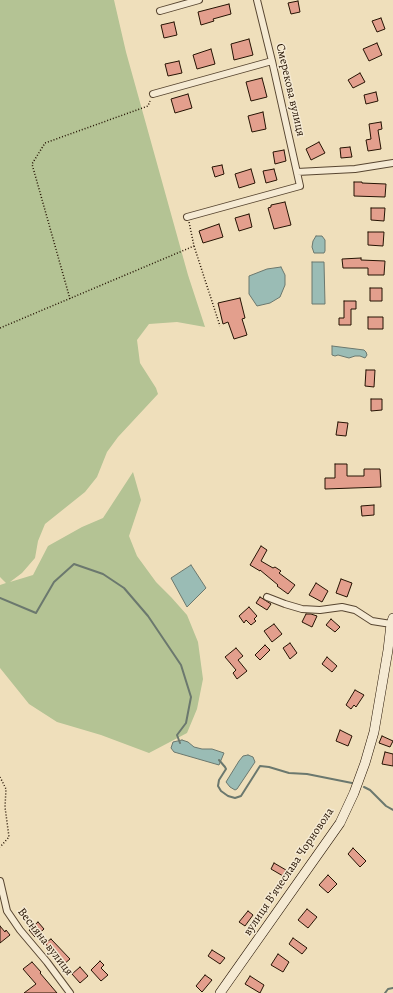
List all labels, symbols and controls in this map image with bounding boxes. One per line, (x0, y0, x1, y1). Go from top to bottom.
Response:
street label: Смерекова вулиця (272, 42, 308, 138)
street label: вулиця Вʼячеслава Чорновола (241, 805, 337, 939)
street label: Весняна вулиця (14, 905, 76, 979)

